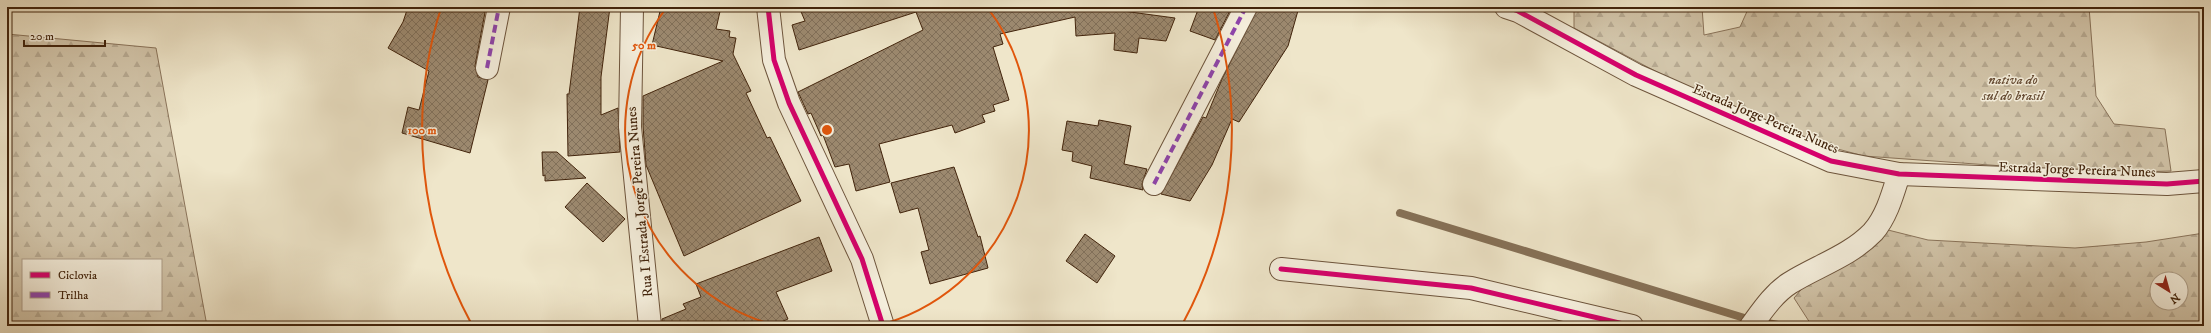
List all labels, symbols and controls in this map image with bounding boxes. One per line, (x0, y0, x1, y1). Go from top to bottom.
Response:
scale bar (24, 22, 105, 48)
text: 20 m (30, 29, 54, 44)
text: 50 m (631, 38, 656, 53)
park label: nativa do sul do brasil (1981, 71, 2045, 105)
street label: Estrada Jorge Pereira Nunes (1690, 80, 1842, 158)
street label: Rua I Estrada Jorge Pereira Nunes (623, 106, 657, 298)
text: 100 m (408, 123, 436, 138)
centre of rings (820, 123, 834, 137)
street label: Estrada Jorge Pereira Nunes (1998, 158, 2156, 182)
legend (22, 259, 162, 311)
text: Ciclovia (58, 268, 98, 283)
north arrow (2149, 271, 2189, 311)
text: Trilha (58, 288, 89, 303)
text: N (2167, 290, 2182, 306)

